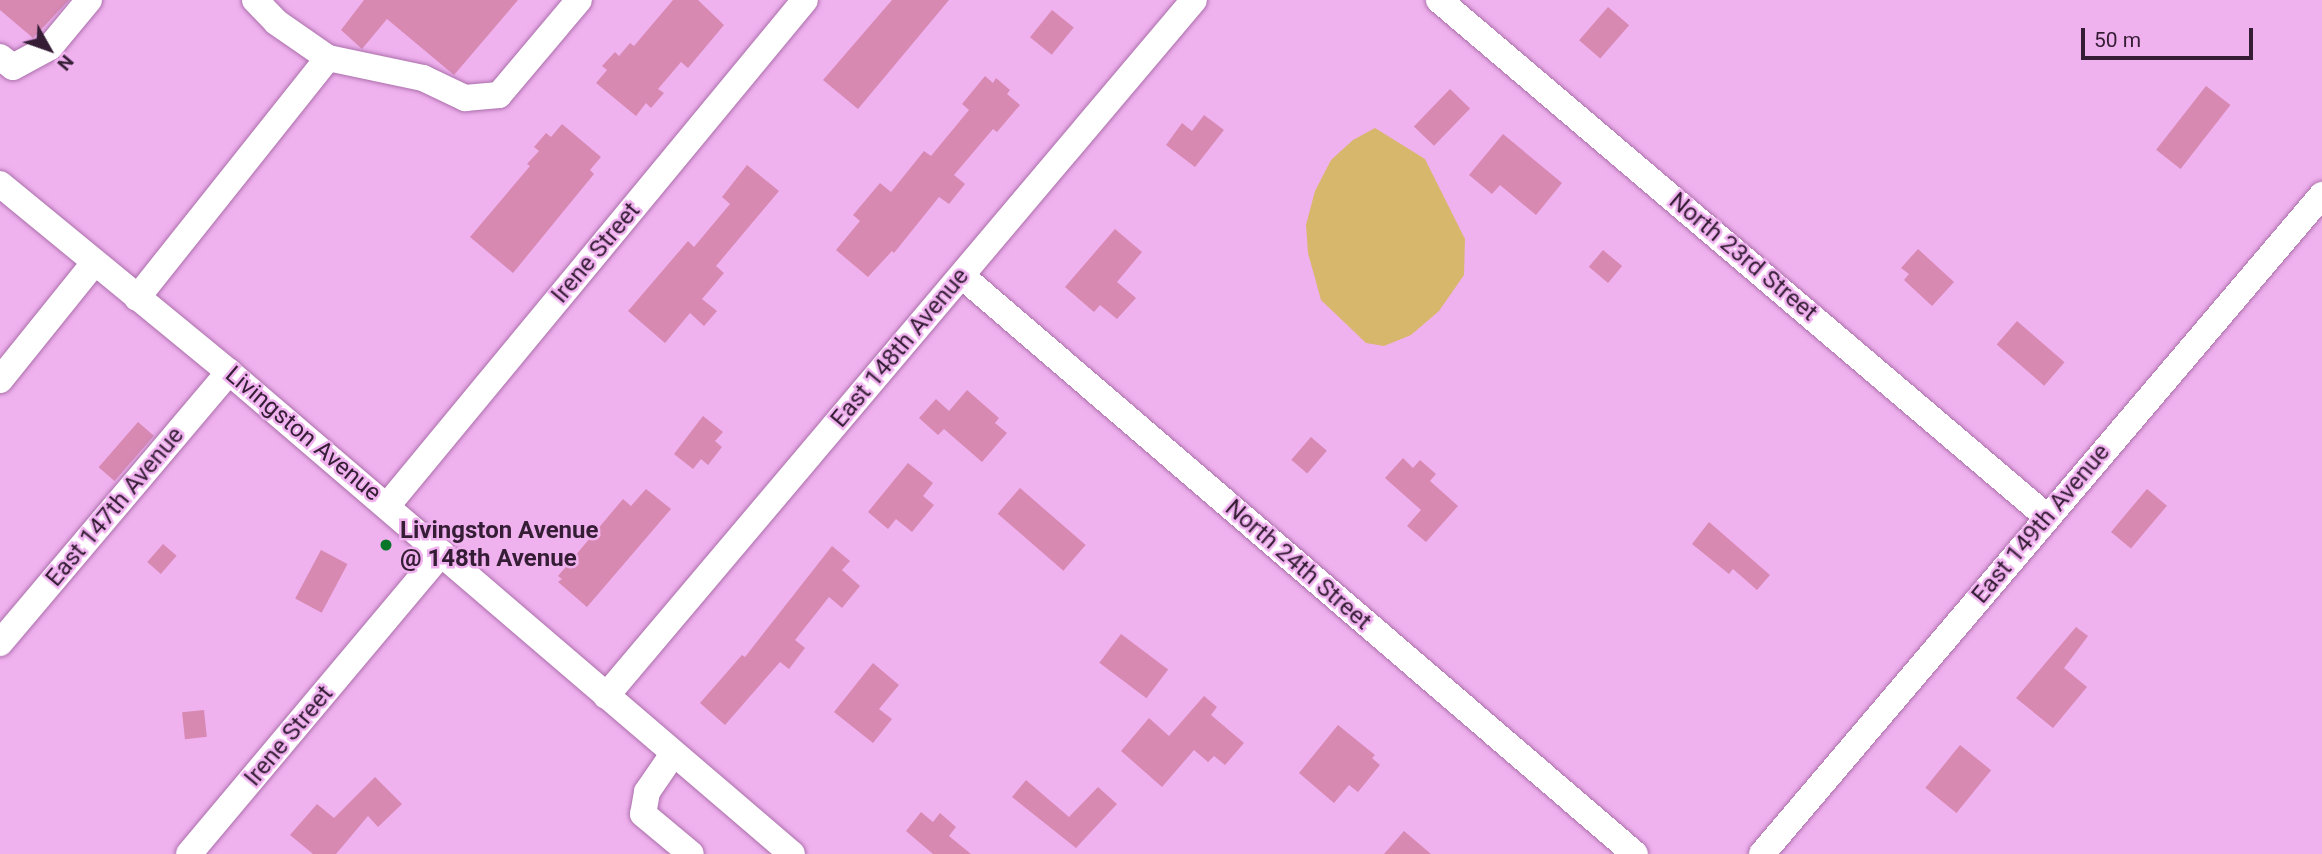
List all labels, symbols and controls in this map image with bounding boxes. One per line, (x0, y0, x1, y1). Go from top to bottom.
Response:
north arrow (14, 14, 84, 84)
scale bar (2084, 14, 2256, 58)
text: 50 m (2094, 28, 2141, 52)
text: N (52, 50, 79, 75)
street label: North 23rd Street (1663, 187, 1823, 327)
street label: Irene Street (546, 197, 646, 309)
street label: East 148th Avenue (825, 263, 975, 433)
street label: Livingston Avenue (219, 361, 387, 507)
street label: East 147th Avenue (40, 422, 190, 592)
street label: East 149th Avenue (1966, 439, 2116, 609)
street label: North 24th Street (1219, 494, 1377, 636)
place label: Livingston Avenue @ 148th Avenue (400, 517, 598, 573)
marker: Livingston Avenue @ 148th Avenue (378, 537, 394, 553)
street label: Irene Street (239, 680, 339, 792)

